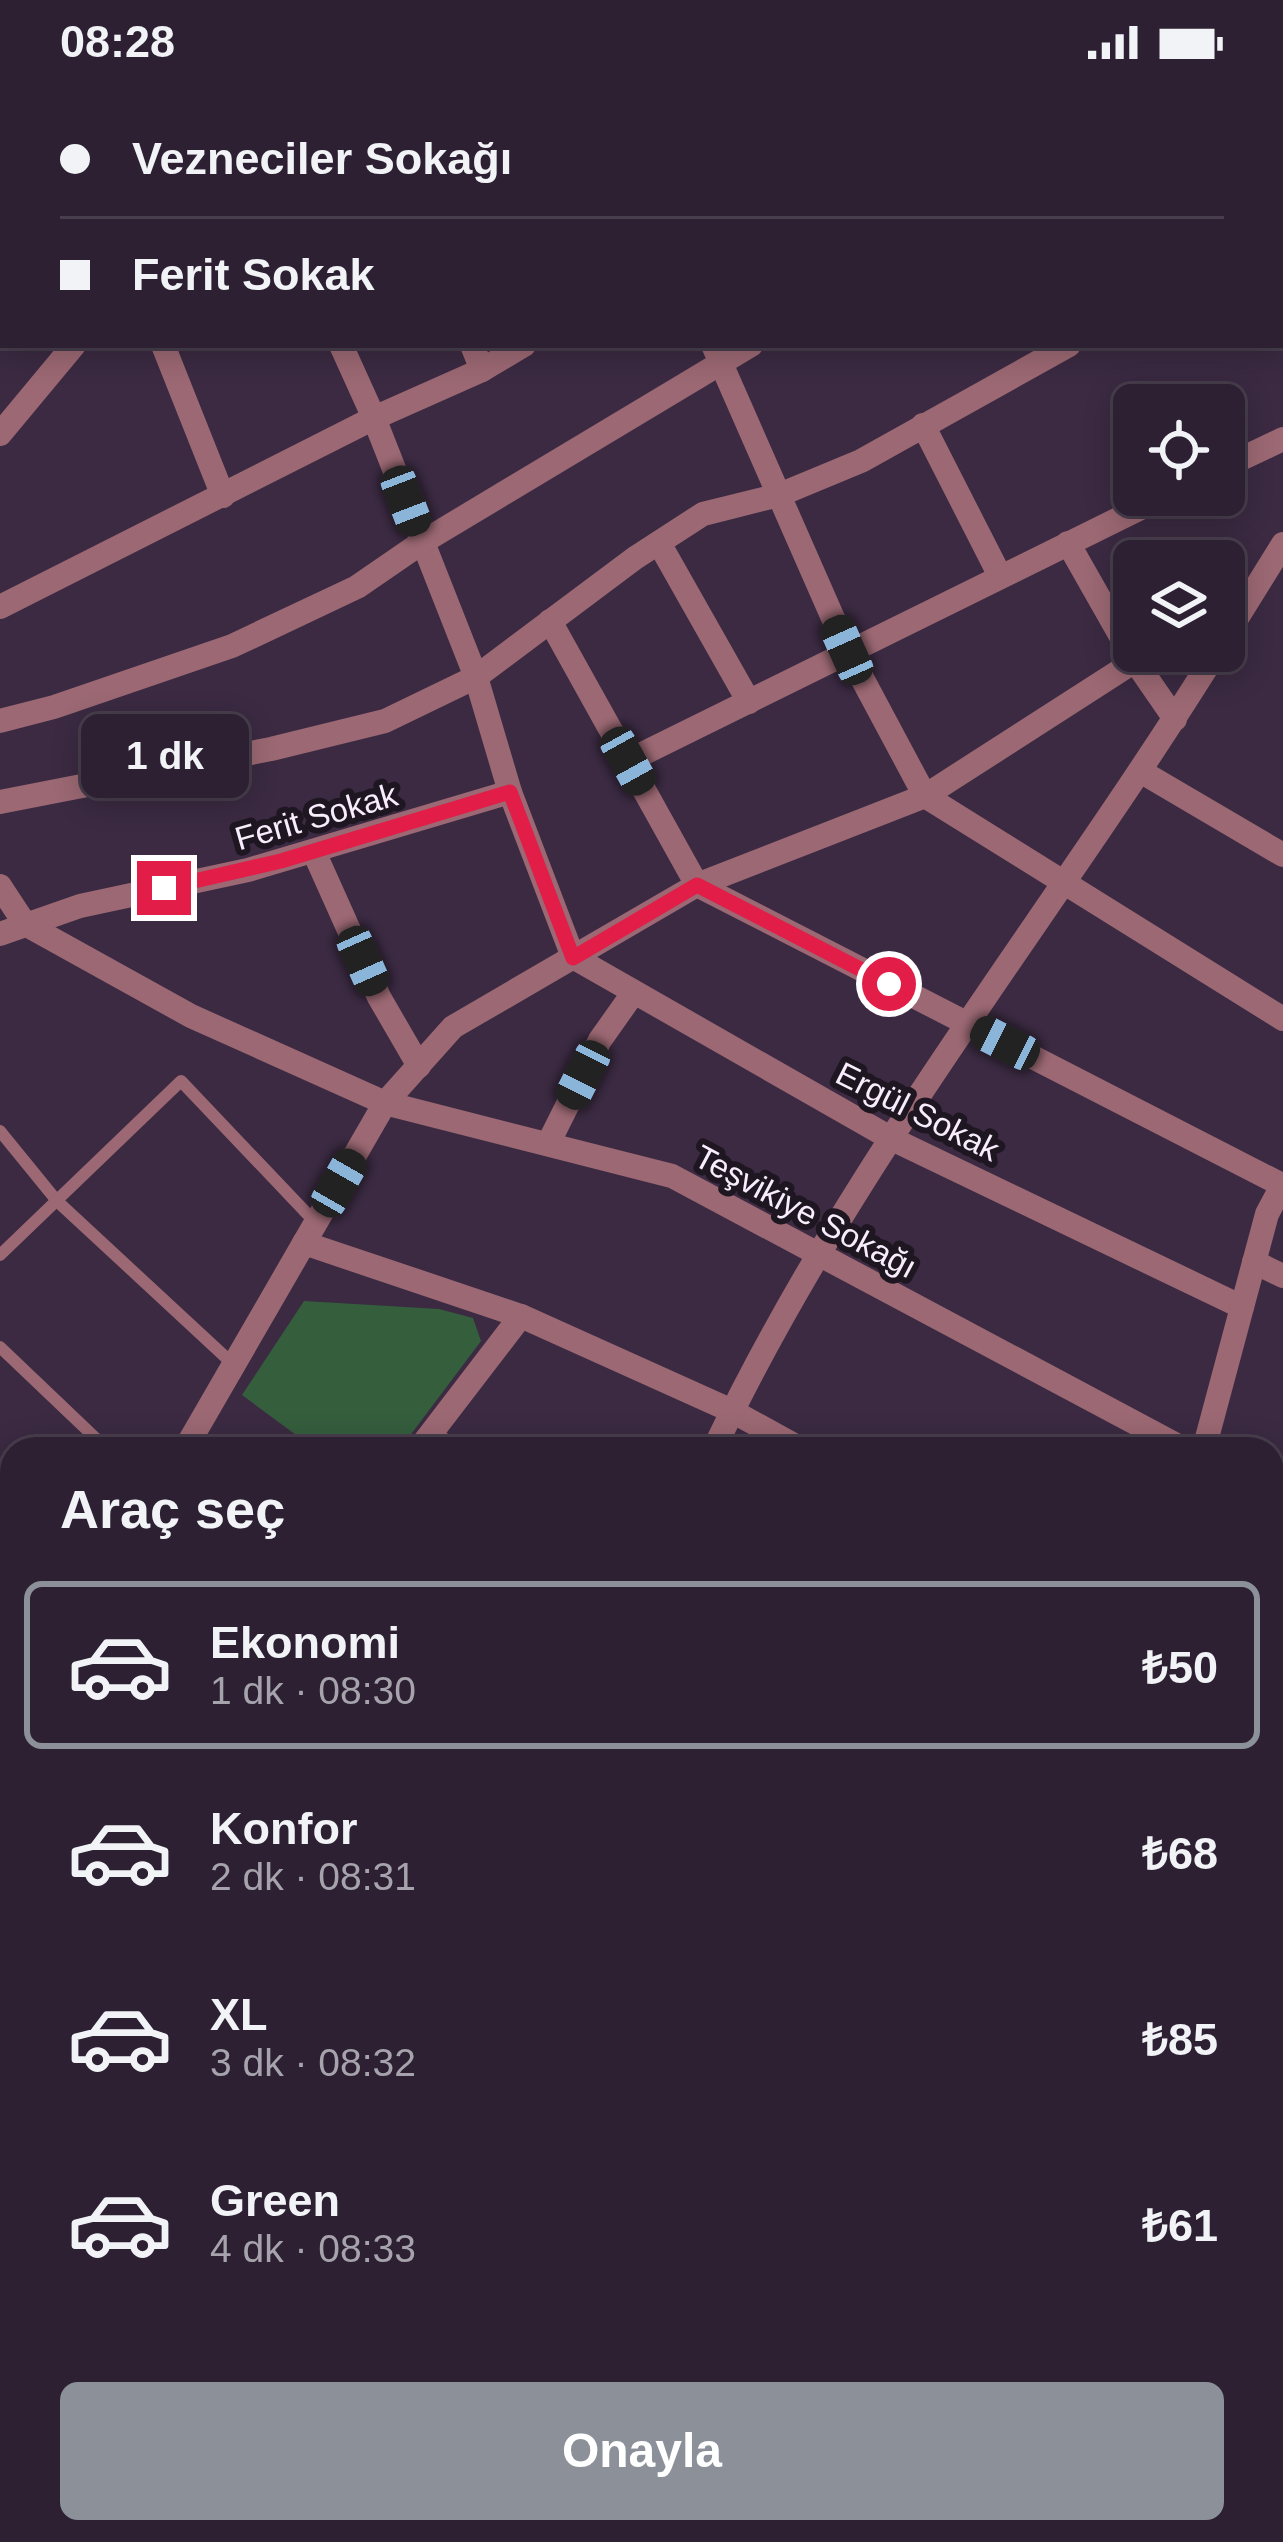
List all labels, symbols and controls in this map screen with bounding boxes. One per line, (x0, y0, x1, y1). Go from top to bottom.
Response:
text: 08:28 (60, 16, 175, 67)
text: Vezneciler Sokağı (132, 133, 512, 184)
text: Ferit Sokak (132, 249, 375, 300)
map controls (1113, 384, 1245, 672)
button: locate (1113, 384, 1245, 516)
car (376, 461, 436, 541)
button: layers (1113, 540, 1245, 672)
car (816, 610, 878, 690)
callout: 1 dk (80, 714, 248, 798)
car (595, 721, 661, 801)
text: 1 dk (126, 734, 204, 777)
street label: Ferit Sokak (231, 776, 402, 857)
route end (137, 861, 191, 915)
car (332, 921, 394, 1001)
route start (862, 957, 916, 1011)
car (965, 1011, 1045, 1075)
car (551, 1035, 615, 1115)
street label: Ergül Sokak (830, 1055, 1006, 1169)
street label: Teşvikiye Sokağı (689, 1137, 923, 1285)
car (305, 1143, 373, 1223)
text: Araç seç (60, 1479, 285, 1539)
icon: car (66, 1611, 174, 1719)
text: Ekonomi (210, 1617, 400, 1668)
text: ₺50 (1142, 1642, 1218, 1693)
text: 1 dk · 08:30 (210, 1669, 416, 1712)
icon: car (66, 1797, 174, 1905)
text: Konfor (210, 1803, 357, 1854)
text: ₺68 (1142, 1828, 1218, 1879)
text: 2 dk · 08:31 (210, 1855, 416, 1898)
icon: car (66, 1983, 174, 2091)
text: XL (210, 1989, 268, 2040)
text: ₺85 (1142, 2014, 1218, 2065)
text: 3 dk · 08:32 (210, 2041, 416, 2084)
icon: car (66, 2169, 174, 2277)
text: Green (210, 2175, 340, 2226)
text: ₺61 (1142, 2200, 1218, 2251)
text: 4 dk · 08:33 (210, 2227, 416, 2270)
button: Onayla (60, 2382, 1224, 2520)

